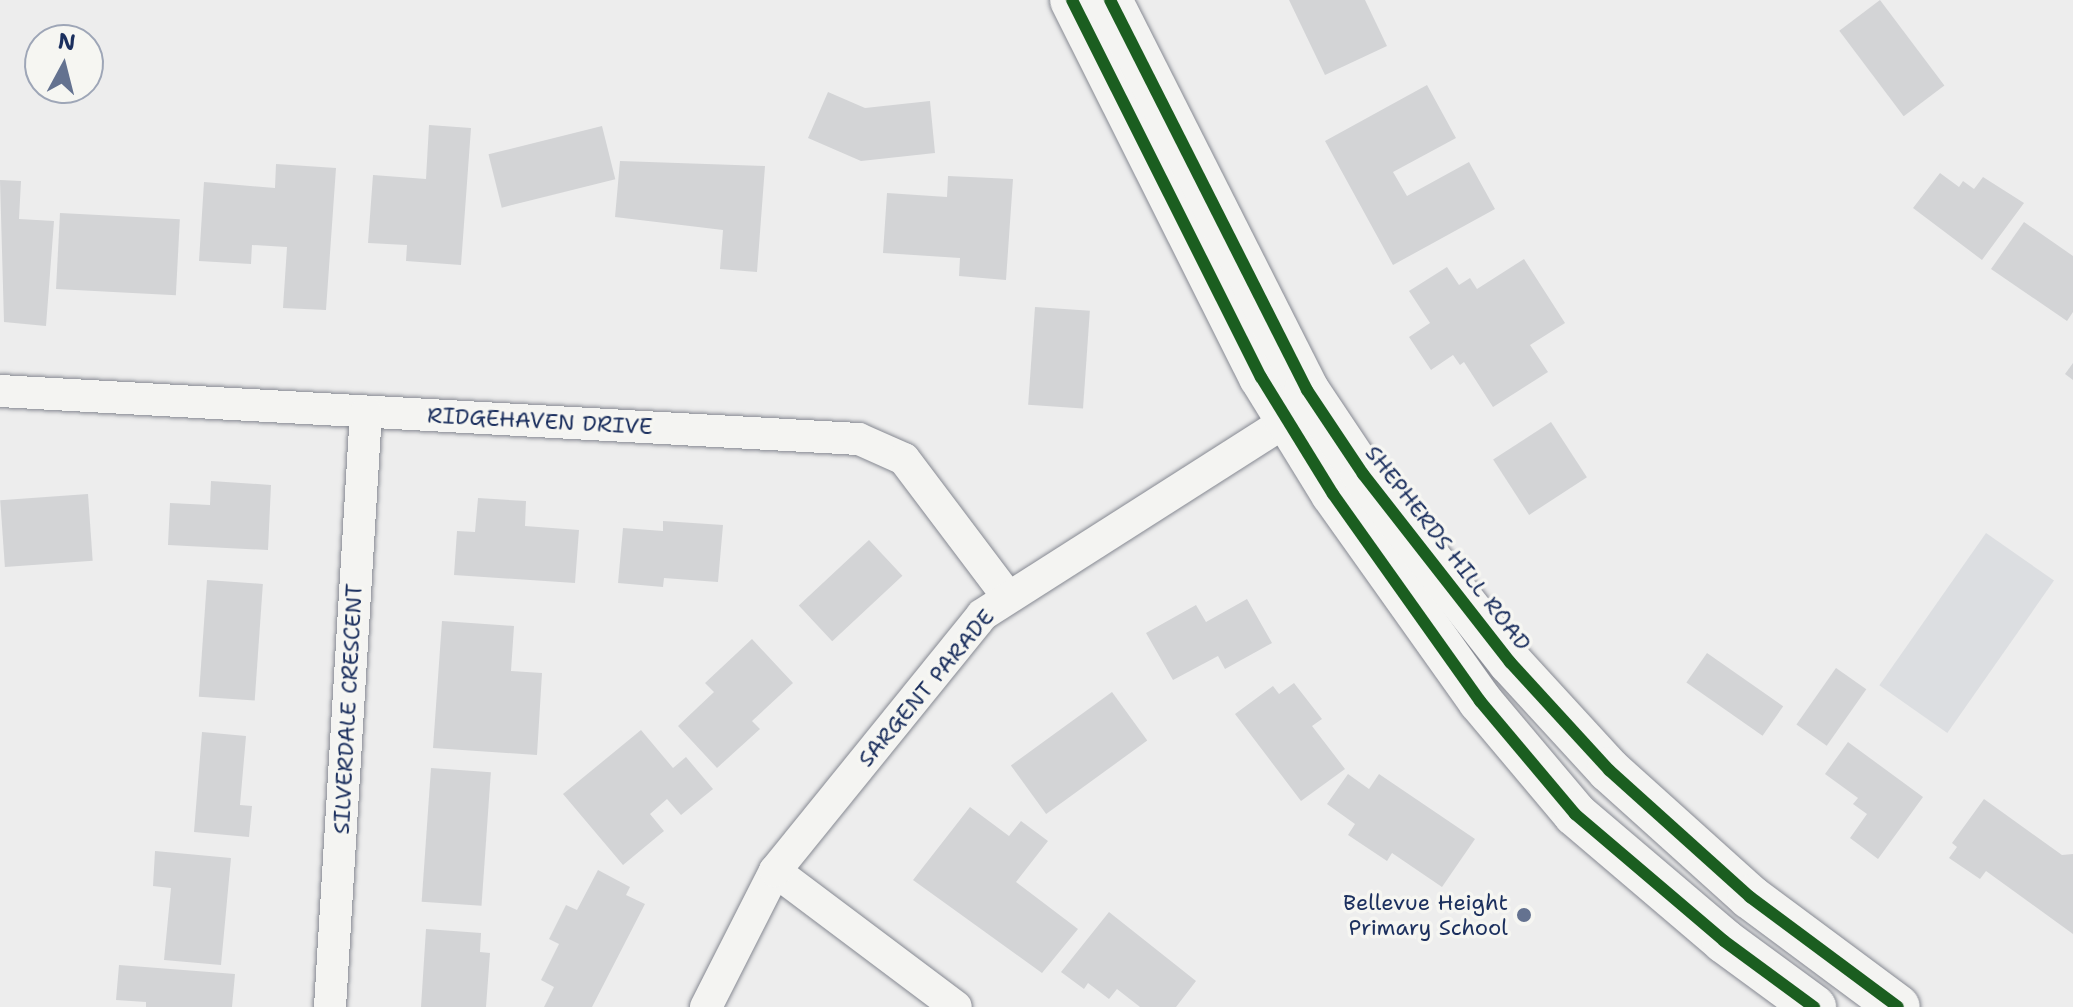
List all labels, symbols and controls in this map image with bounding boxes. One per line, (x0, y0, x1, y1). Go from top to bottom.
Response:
north arrow (24, 24, 104, 104)
text: N (56, 26, 77, 57)
street label: RIDGEHAVEN DRIVE (427, 402, 653, 440)
street label: SHEPHERDS HILL ROAD (1360, 440, 1536, 656)
street label: SILVERDALE CRESCENT (328, 583, 368, 835)
street label: SARGENT PARADE (852, 604, 1000, 772)
place label: Bellevue Height Primary School (1343, 889, 1508, 940)
marker: Bellevue Height Primary School (1515, 906, 1533, 924)

